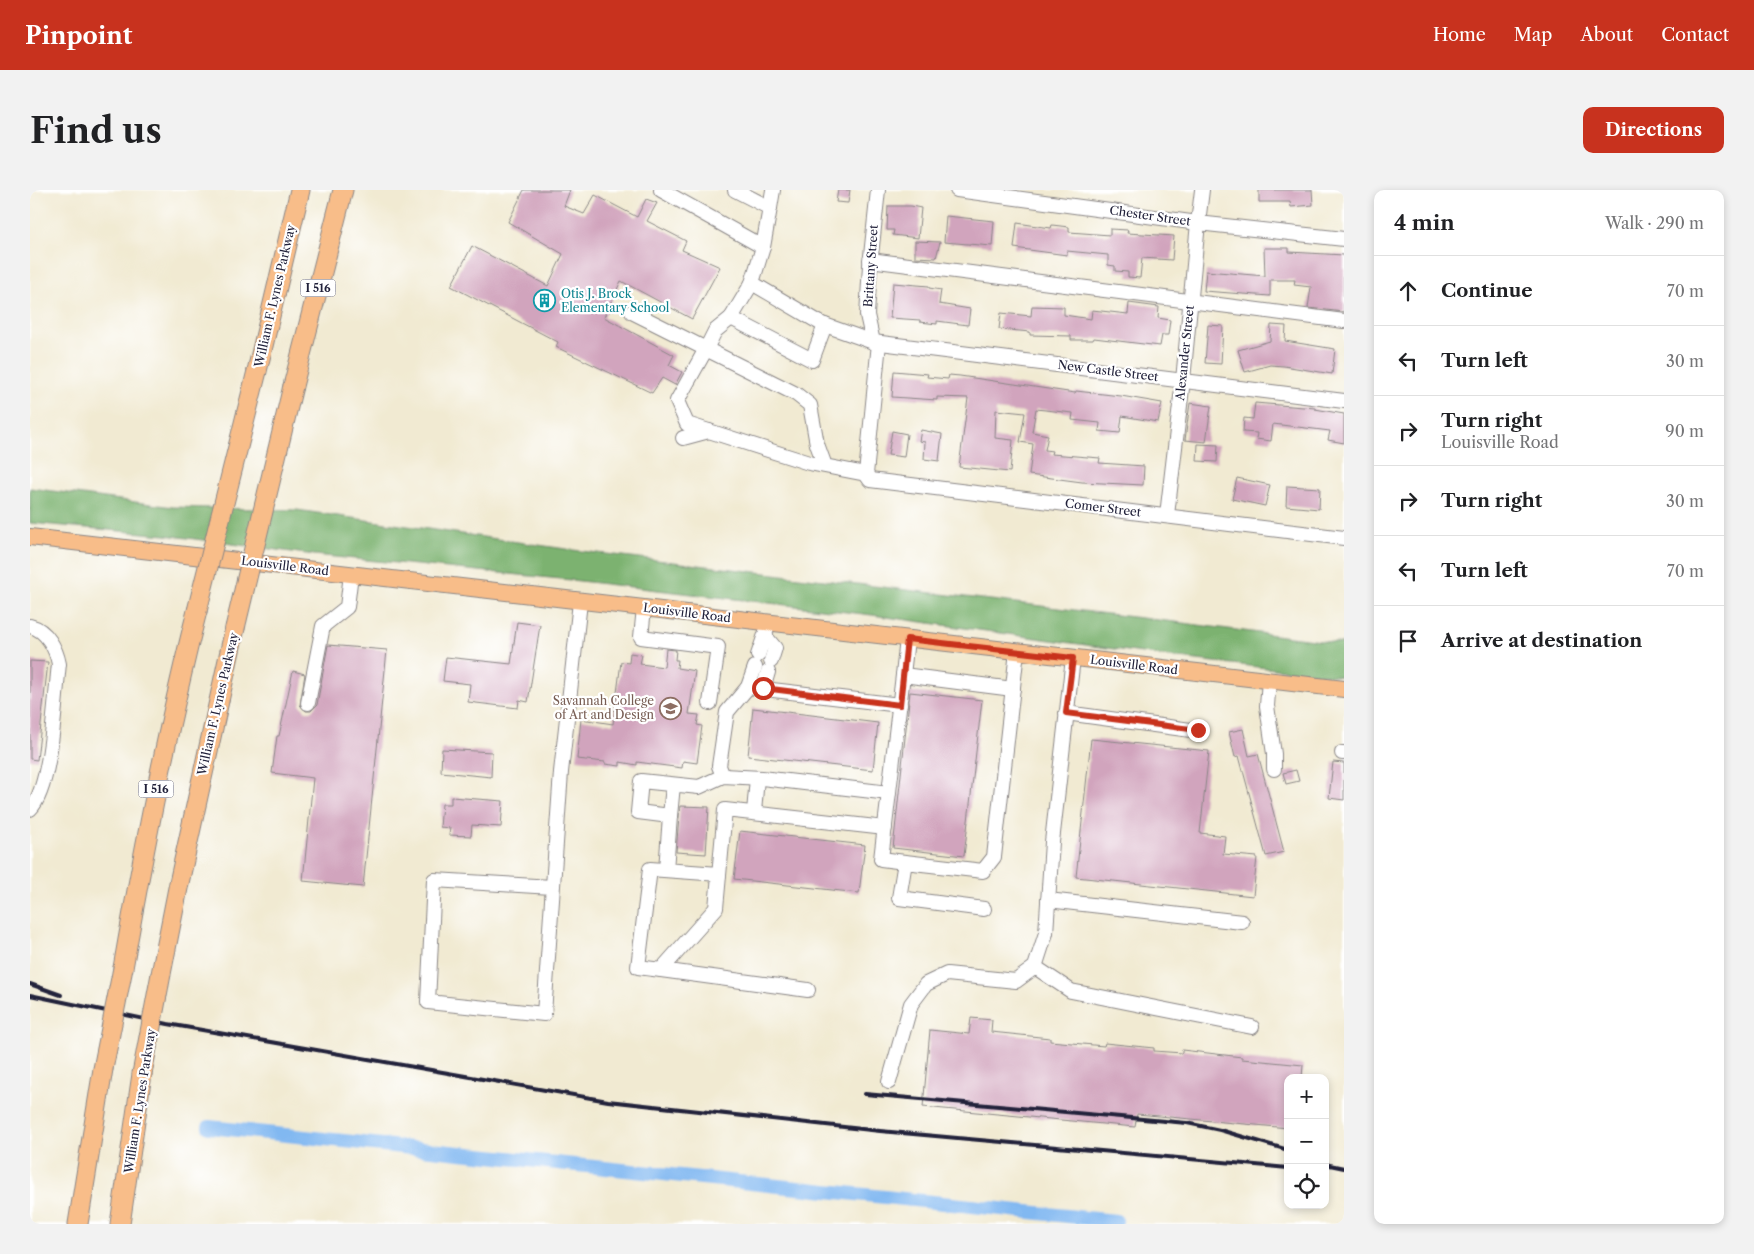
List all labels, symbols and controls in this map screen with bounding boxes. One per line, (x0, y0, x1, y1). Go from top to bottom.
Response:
text: Pinpoint (25, 21, 132, 50)
text: Home (1433, 24, 1486, 46)
text: Map (1514, 24, 1552, 46)
text: About (1580, 24, 1633, 46)
text: Contact (1661, 24, 1729, 46)
button: Directions (1583, 107, 1724, 153)
text: Find us (30, 109, 162, 152)
street label: Chester Street (1109, 202, 1192, 229)
text: 4 min (1394, 210, 1455, 235)
text: Walk · 290 m (1605, 213, 1704, 233)
street label: William F. Lynes Parkway (251, 223, 298, 370)
street label: Brittany Street (860, 224, 881, 308)
icon: ahead (1394, 277, 1422, 305)
text: Continue (1441, 279, 1533, 302)
road number: I 516 (300, 280, 336, 296)
text: 70 m (1667, 281, 1704, 301)
place label: Otis J. Brock Elementary School (561, 286, 670, 315)
building icon: Otis J. Brock Elementary School (533, 289, 557, 313)
street label: Alexander Street (1172, 304, 1197, 402)
icon: left (1394, 347, 1422, 375)
text: Turn left (1441, 349, 1528, 372)
text: 30 m (1666, 351, 1704, 371)
street label: New Castle Street (1057, 357, 1160, 384)
text: Turn right (1441, 409, 1542, 432)
icon: right (1394, 417, 1422, 445)
text: 90 m (1665, 421, 1704, 441)
text: Louisville Road (1441, 432, 1559, 452)
icon: right (1394, 487, 1422, 515)
text: Turn right (1441, 489, 1542, 512)
text: 30 m (1666, 491, 1704, 511)
street label: Comer Street (1064, 495, 1143, 520)
street label: Louisville Road (240, 553, 330, 578)
icon: left (1394, 557, 1422, 585)
text: Turn left (1441, 559, 1528, 582)
text: 70 m (1667, 561, 1704, 581)
street label: Louisville Road (642, 600, 732, 625)
icon: arrive (1394, 627, 1422, 655)
text: Arrive at destination (1441, 629, 1642, 652)
street label: William F. Lynes Parkway (194, 631, 241, 778)
street label: Louisville Road (1089, 652, 1179, 677)
route start (752, 677, 775, 700)
place label: Savannah College of Art and Design (553, 693, 654, 722)
school or university icon: Savannah College of Art and Design (658, 696, 682, 720)
route end (1187, 719, 1210, 742)
road number: I 516 (138, 780, 174, 798)
street label: William F. Lynes Parkway (121, 1027, 158, 1175)
map controls (1284, 1074, 1329, 1209)
button: + (1284, 1074, 1329, 1119)
button: − (1284, 1119, 1329, 1164)
button: locate (1284, 1164, 1329, 1209)

